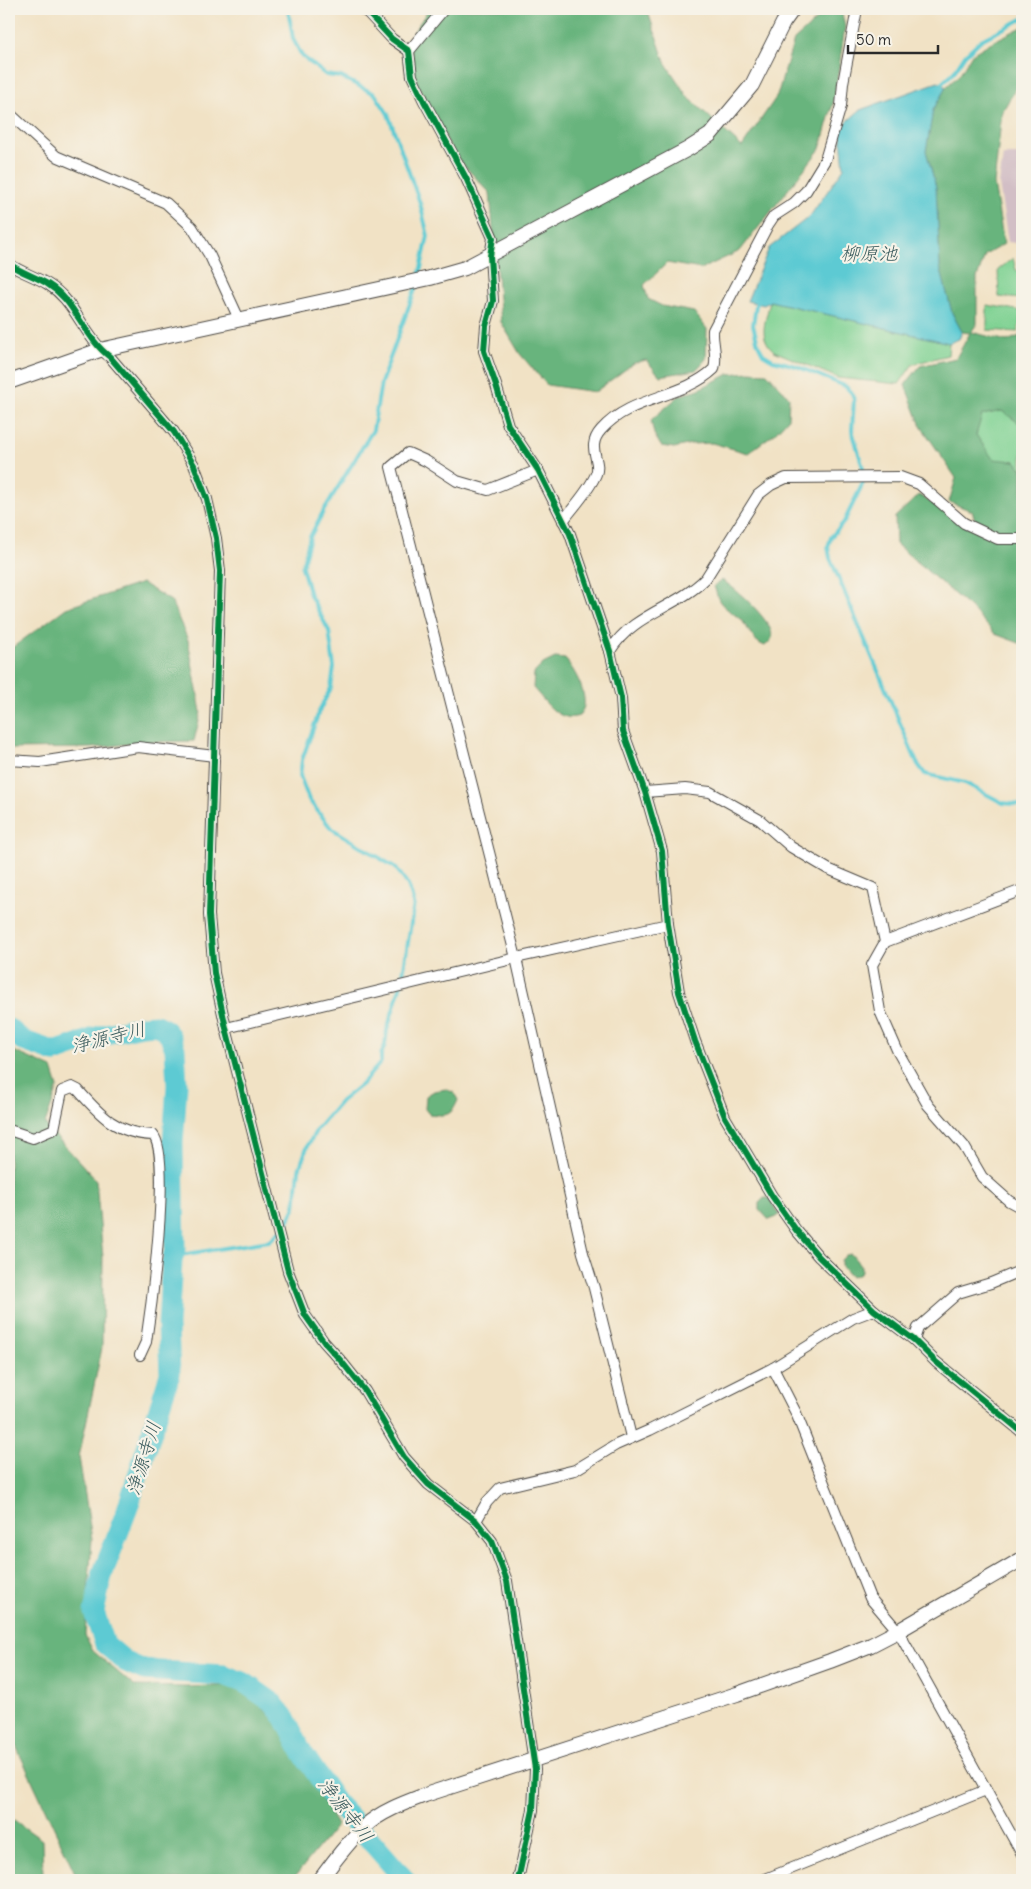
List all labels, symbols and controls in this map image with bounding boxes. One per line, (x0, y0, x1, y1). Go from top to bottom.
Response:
scale bar (848, 22, 938, 54)
text: 50 m (856, 30, 891, 49)
water label: 柳原池 (840, 241, 898, 265)
water label: 浄源寺川 (68, 1016, 148, 1058)
water label: 浄源寺川 (120, 1418, 166, 1498)
water label: 浄源寺川 (313, 1773, 379, 1847)

